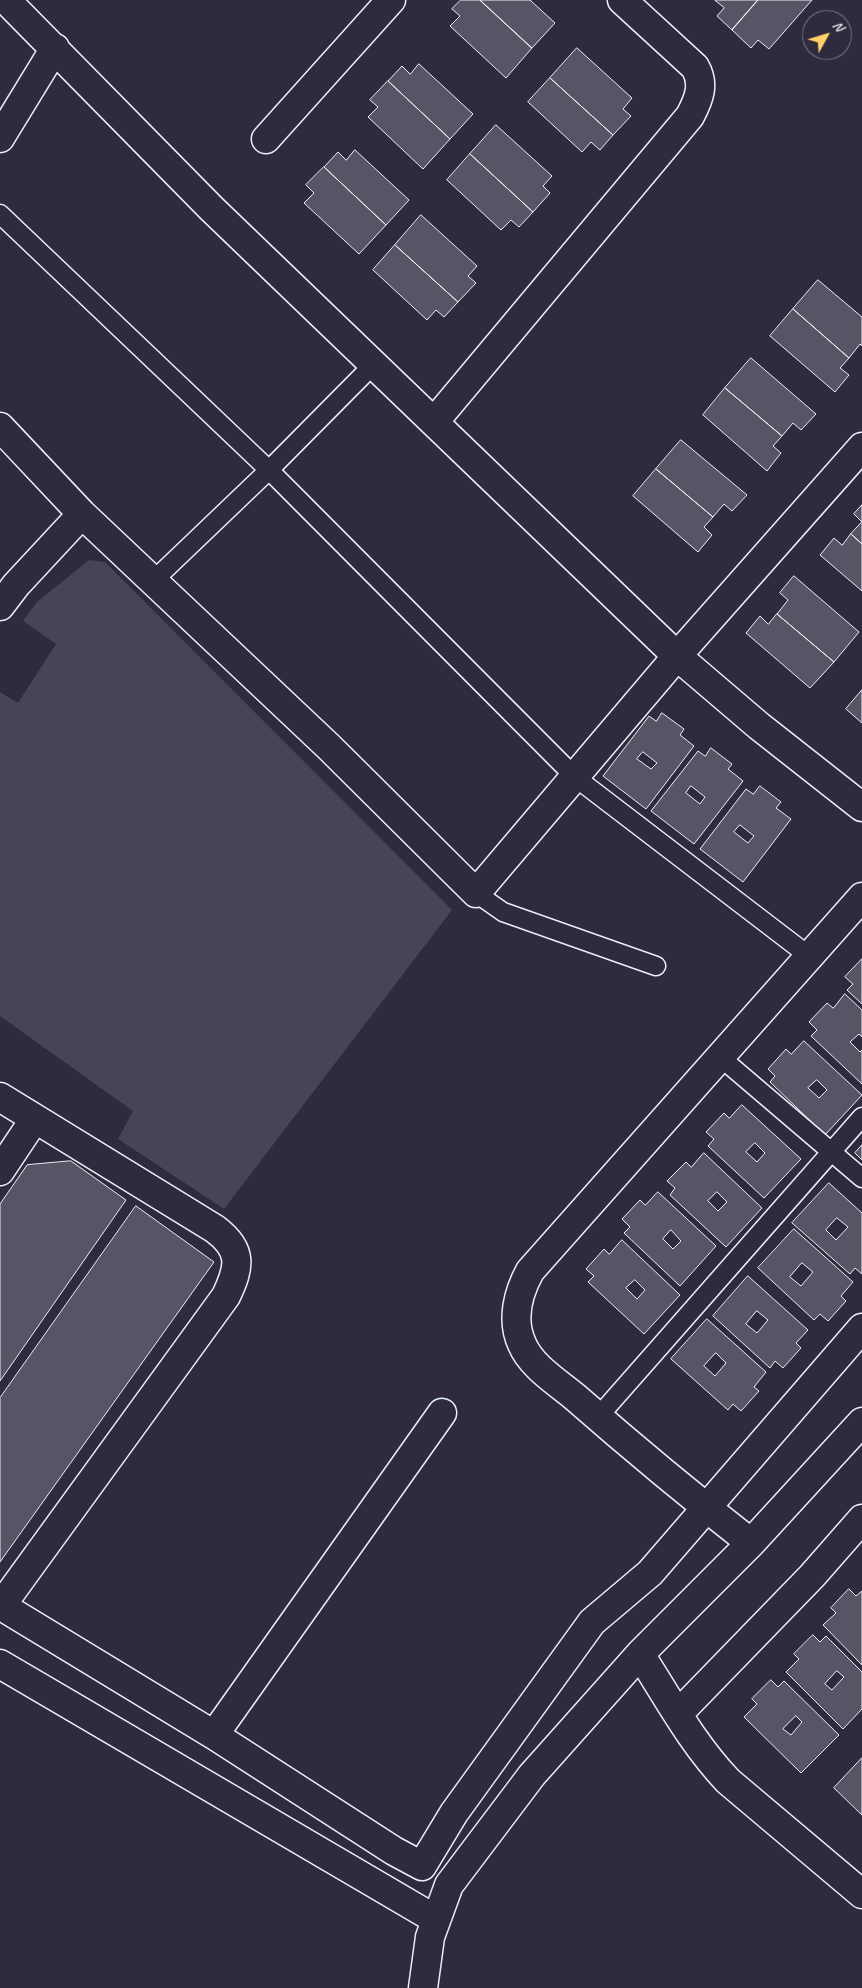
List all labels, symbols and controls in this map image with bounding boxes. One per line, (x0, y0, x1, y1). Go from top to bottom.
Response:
north arrow (802, 10, 852, 60)
text: N (829, 17, 848, 35)

